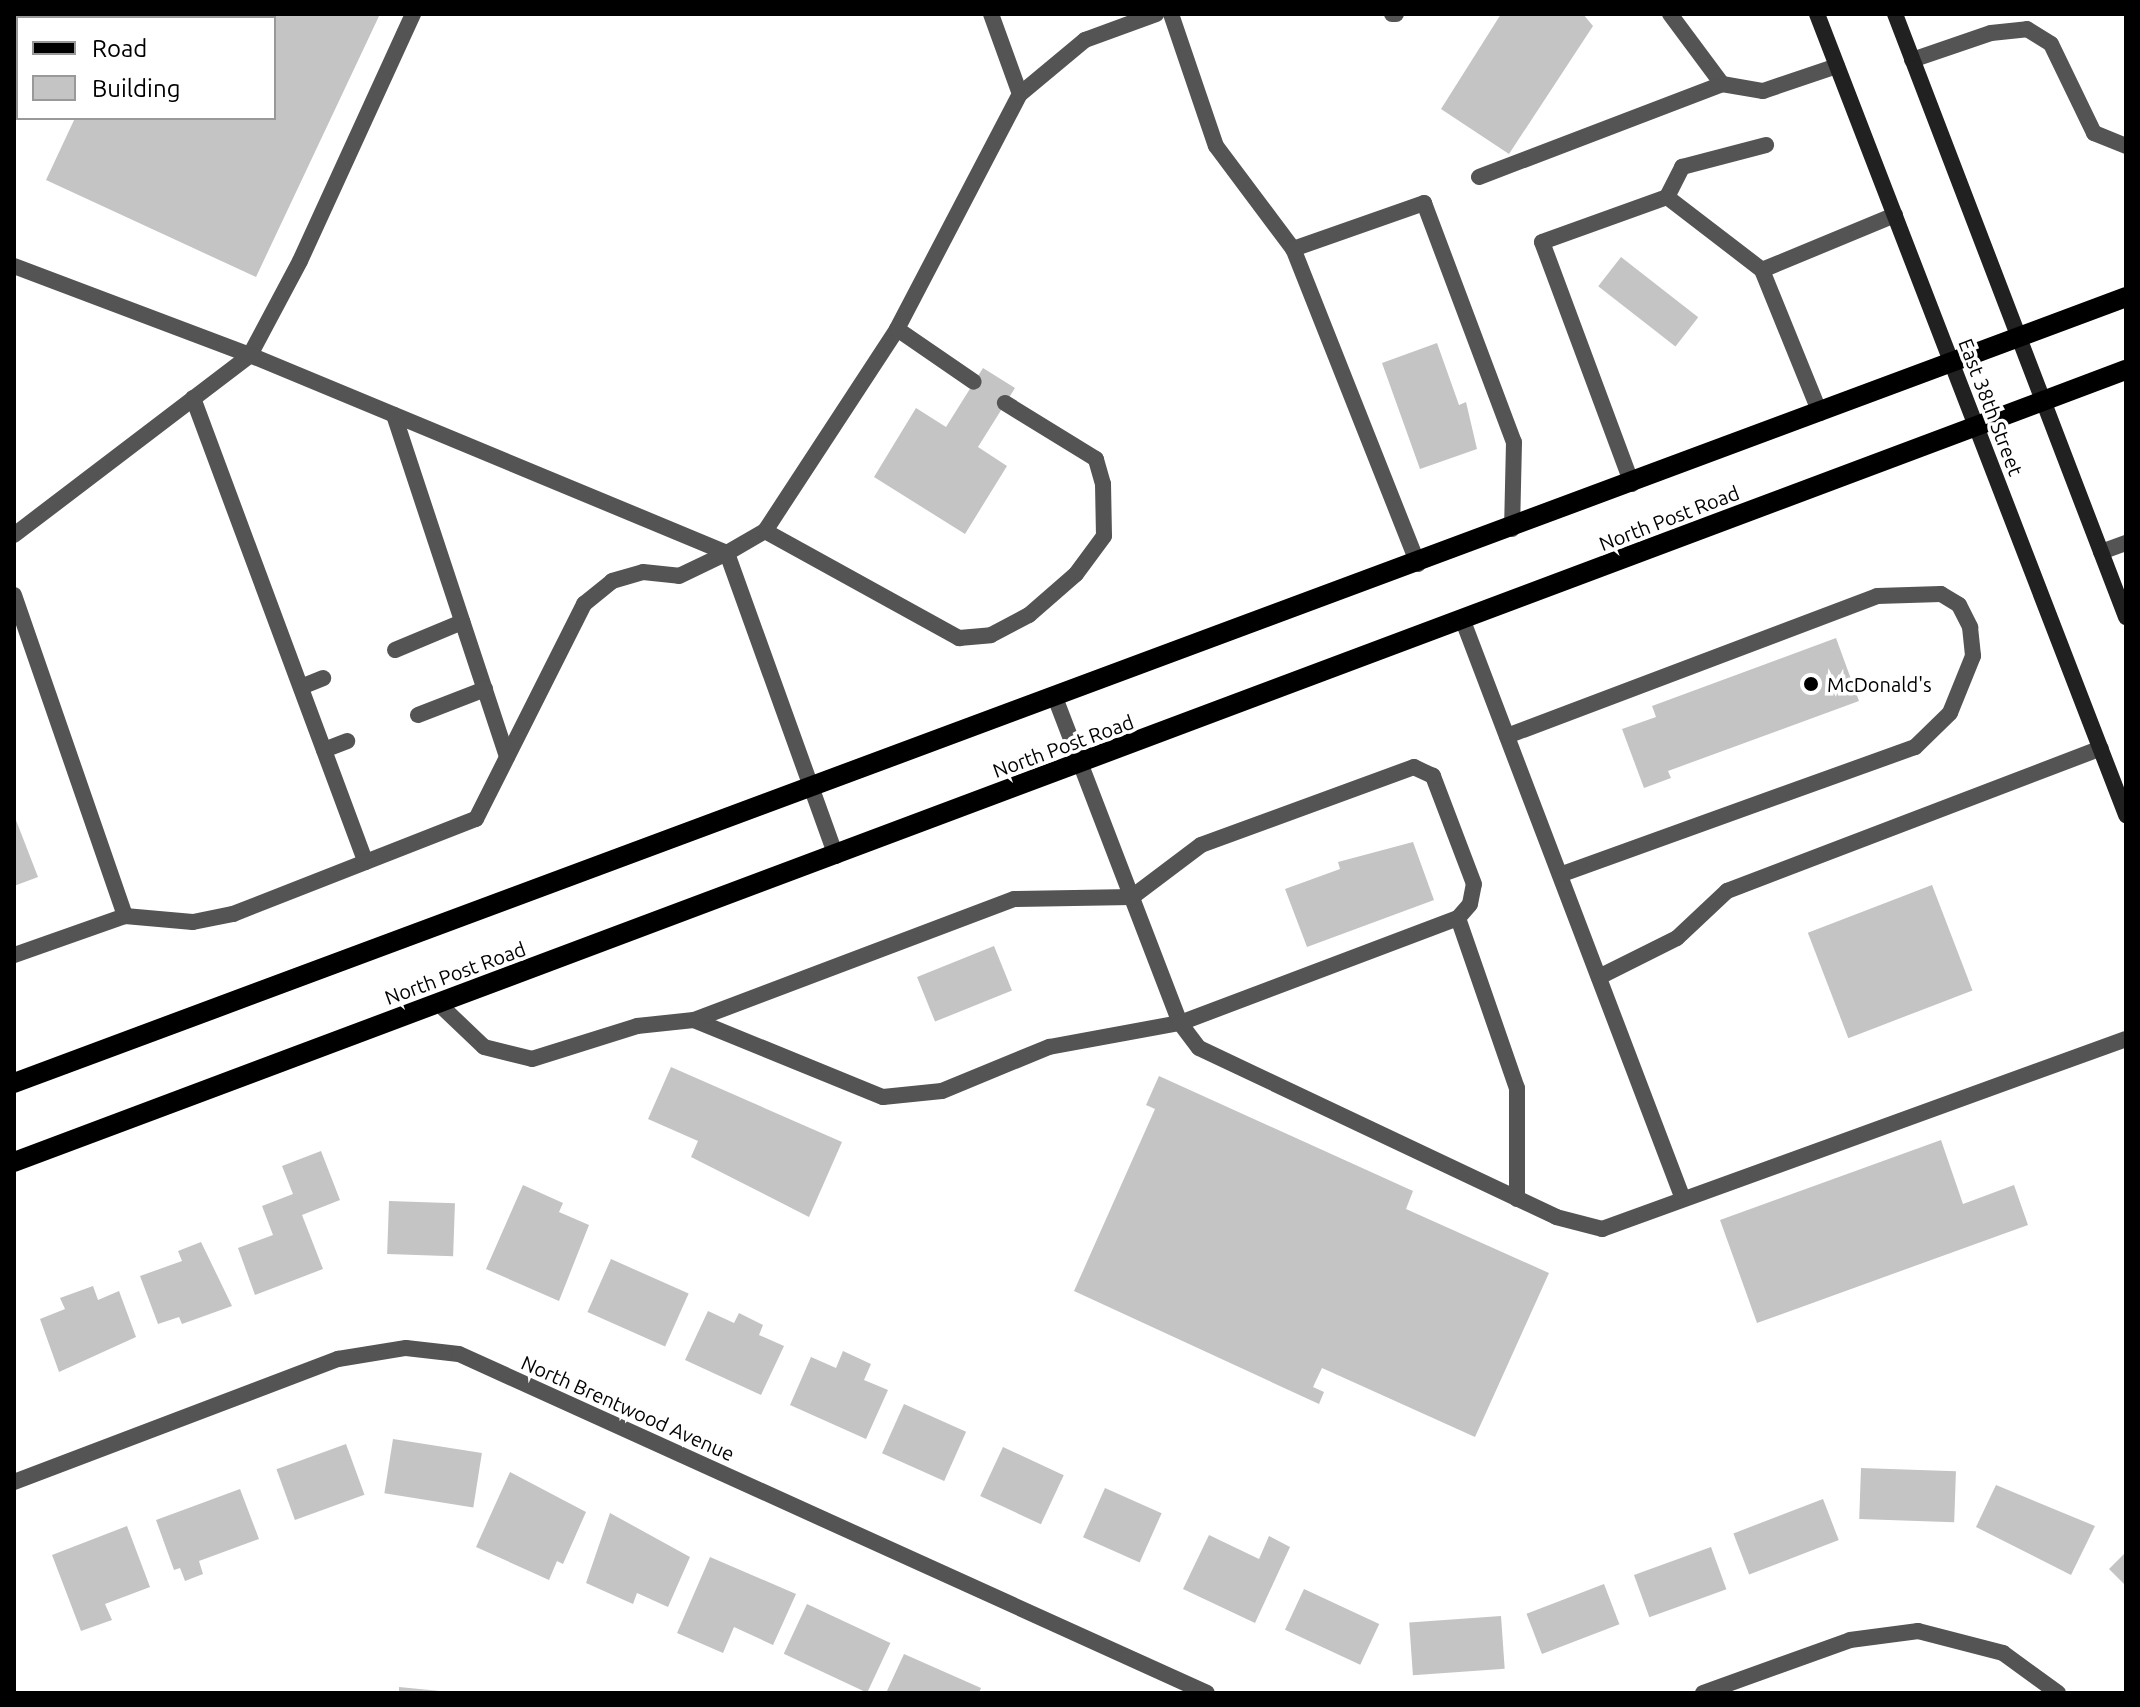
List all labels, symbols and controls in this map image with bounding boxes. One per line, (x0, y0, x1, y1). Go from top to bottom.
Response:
legend (16, 16, 276, 120)
text: Road (92, 35, 147, 62)
text: Building (92, 75, 180, 102)
street label: East 38th Street (1954, 335, 2028, 479)
street label: North Post Road (1596, 480, 1742, 556)
place label: McDonald's (1827, 672, 1932, 696)
marker: McDonald's (1802, 675, 1820, 693)
street label: North Post Road (989, 709, 1137, 783)
street label: North Post Road (381, 936, 529, 1010)
street label: North Brentwood Avenue (518, 1350, 738, 1466)

